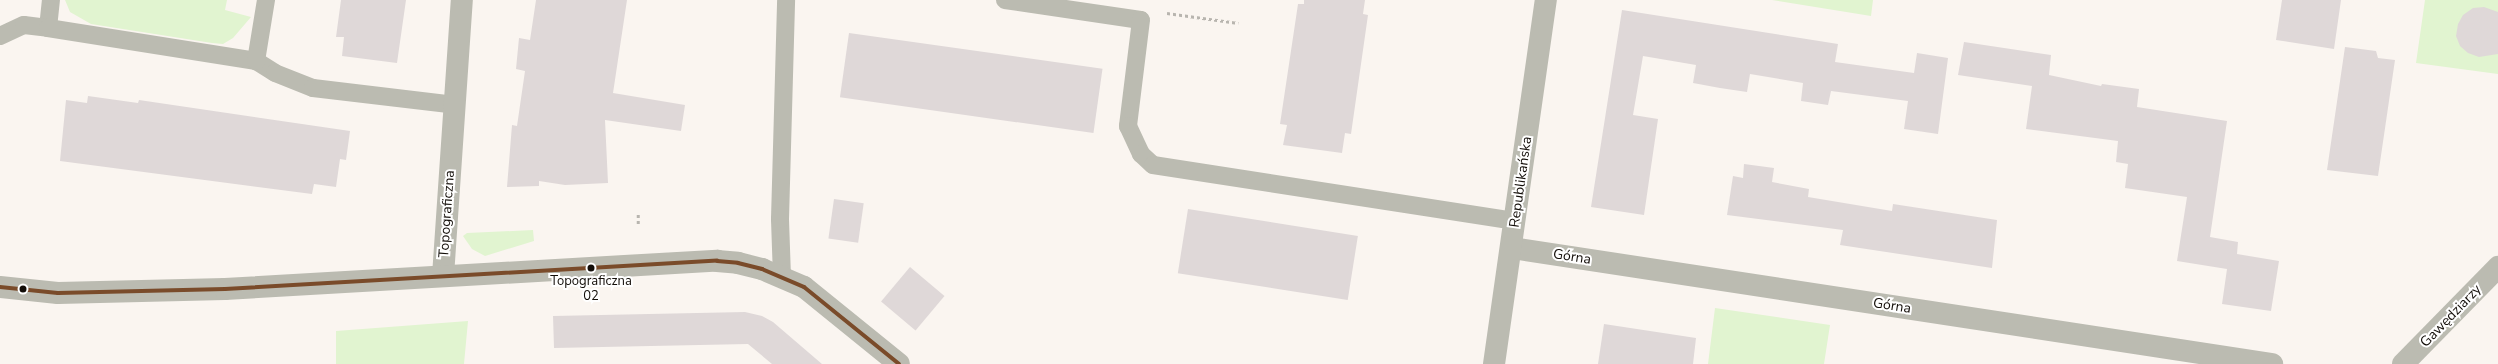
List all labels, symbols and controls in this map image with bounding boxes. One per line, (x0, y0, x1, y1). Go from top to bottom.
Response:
street label: Republikańska (1506, 135, 1536, 229)
street label: Topograficzna (436, 170, 458, 258)
street label: Górna (1552, 246, 1592, 268)
marker: Topograficzna 02 (586, 263, 596, 273)
place label: Topograficzna 02 (550, 274, 632, 305)
street label: Gawędziarzy (2417, 281, 2485, 351)
unlabelled marker (18, 284, 28, 294)
street label: Górna (1872, 295, 1912, 317)

